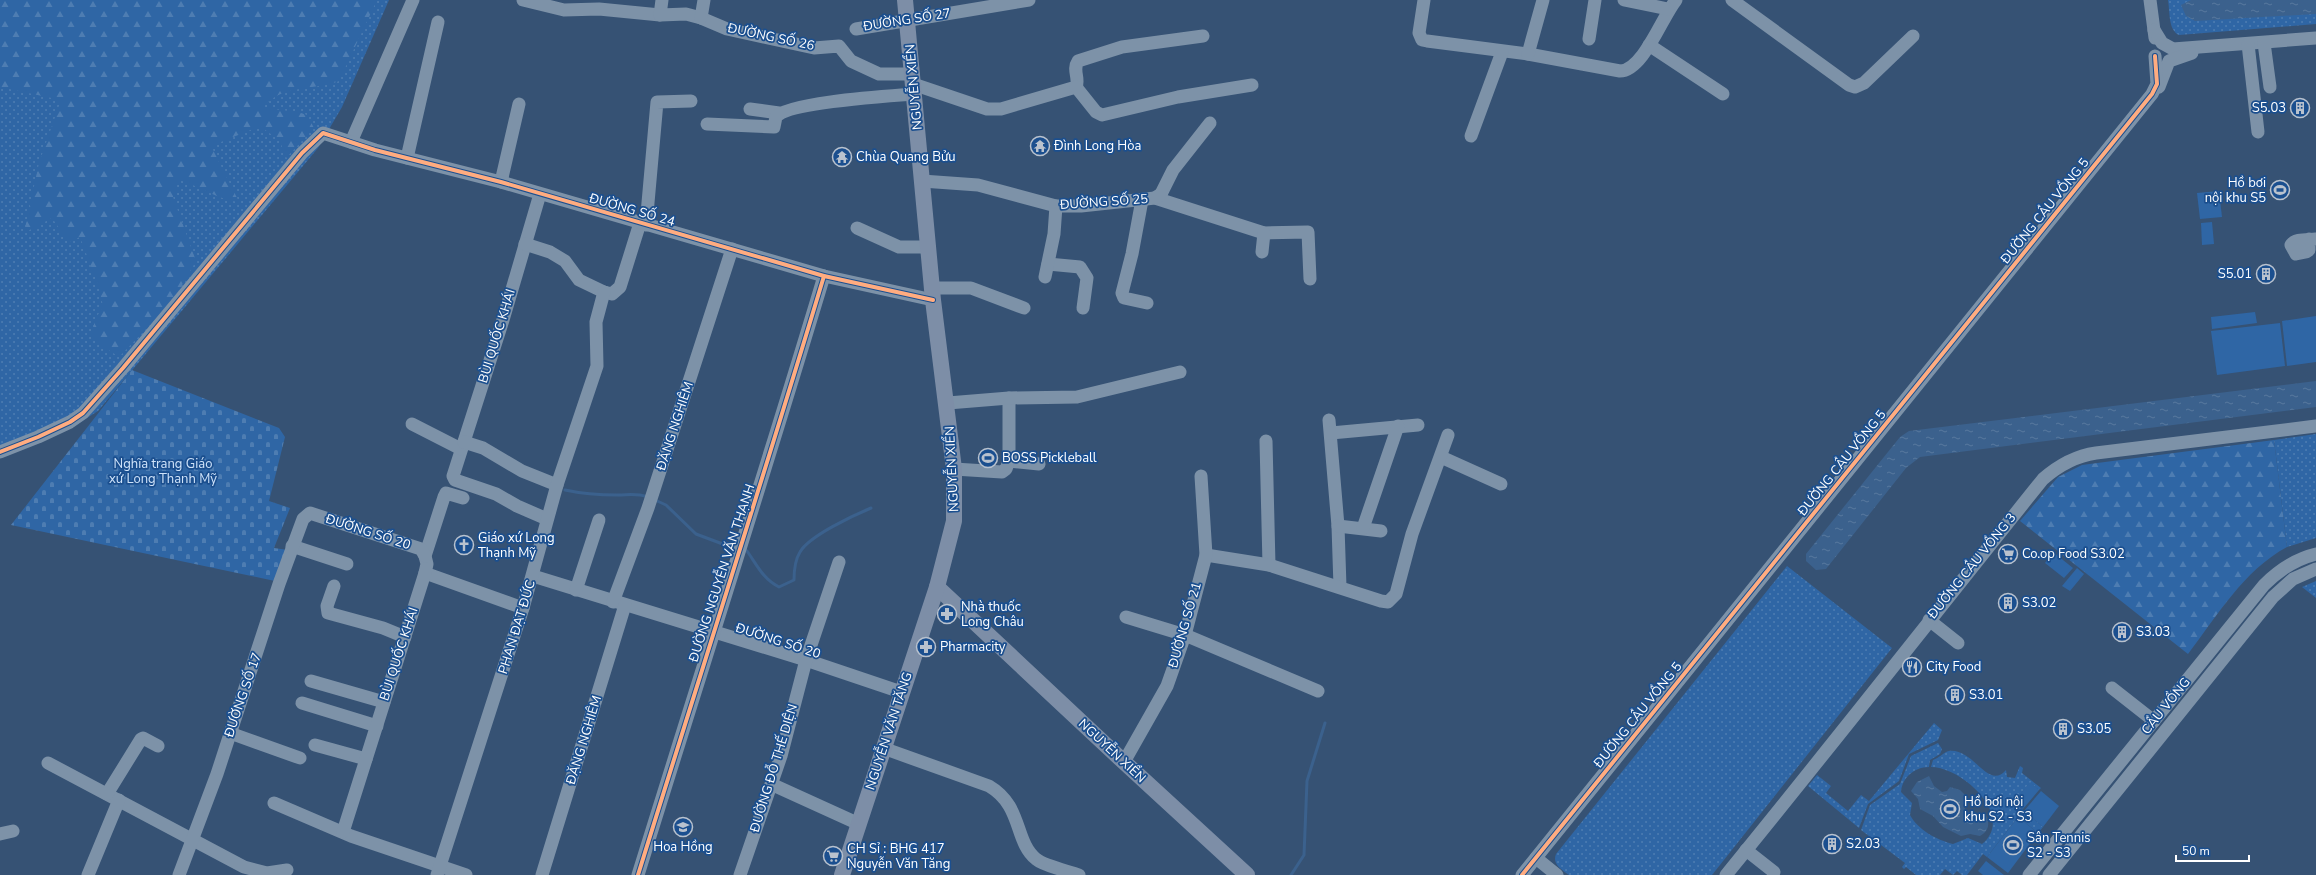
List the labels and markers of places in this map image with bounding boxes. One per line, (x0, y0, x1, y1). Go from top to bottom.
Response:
building icon: S5.03 (2289, 97, 2311, 119)
place label: S5.03 (2252, 99, 2286, 117)
temple icon: Đình Long Hòa (1029, 135, 1051, 157)
place label: Đình Long Hòa (1053, 137, 1141, 155)
temple icon: Chùa Quang Bửu (831, 146, 853, 168)
place label: Chùa Quang Bửu (856, 148, 956, 166)
place label: Hồ bơi nội khu S5 (2205, 174, 2266, 207)
sports icon: Hồ bơi nội khu S5 (2269, 179, 2291, 201)
building icon: S5.01 (2255, 263, 2277, 285)
place label: S5.01 (2218, 265, 2252, 283)
sports icon: BOSS Pickleball (977, 447, 999, 469)
place label: BOSS Pickleball (1002, 449, 1097, 467)
place label: Giáo xứ Long Thạnh Mỹ (478, 529, 555, 562)
church icon: Giáo xứ Long Thạnh Mỹ (453, 534, 475, 556)
supermarket icon: Co.op Food S3.02 (1997, 543, 2019, 565)
place label: Co.op Food S3.02 (2022, 545, 2125, 563)
building icon: S3.02 (1997, 592, 2019, 614)
place label: S3.02 (2022, 594, 2056, 612)
place label: Nhà thuốc Long Châu (961, 598, 1024, 631)
pharmacy icon: Nhà thuốc Long Châu (936, 603, 958, 625)
building icon: S3.03 (2111, 621, 2133, 643)
place label: S3.03 (2136, 623, 2170, 641)
pharmacy icon: Pharmacity (915, 636, 937, 658)
place label: Pharmacity (940, 638, 1006, 656)
restaurant icon: City Food (1901, 656, 1923, 678)
place label: City Food (1926, 658, 1981, 676)
building icon: S3.01 (1944, 684, 1966, 706)
place label: S3.01 (1969, 686, 2003, 704)
building icon: S3.05 (2052, 718, 2074, 740)
place label: S3.05 (2077, 720, 2112, 738)
place label: Hồ bơi nội khu S2 - S3 (1964, 793, 2032, 826)
sports icon: Hồ bơi nội khu S2 - S3 (1939, 798, 1961, 820)
school or university icon: Hoa Hồng (672, 816, 694, 838)
place label: Sân Tennis S2 - S3 (2027, 829, 2090, 862)
building icon: S2.03 (1821, 833, 1843, 855)
sports icon: Sân Tennis S2 - S3 (2002, 834, 2024, 856)
place label: S2.03 (1846, 835, 1880, 853)
place label: Hoa Hồng (653, 838, 713, 856)
place label: CH Sỉ : BHG 417 Nguyễn Văn Tăng (847, 840, 950, 873)
supermarket icon: CH Sỉ : BHG 417 Nguyễn Văn Tăng (822, 845, 844, 867)

